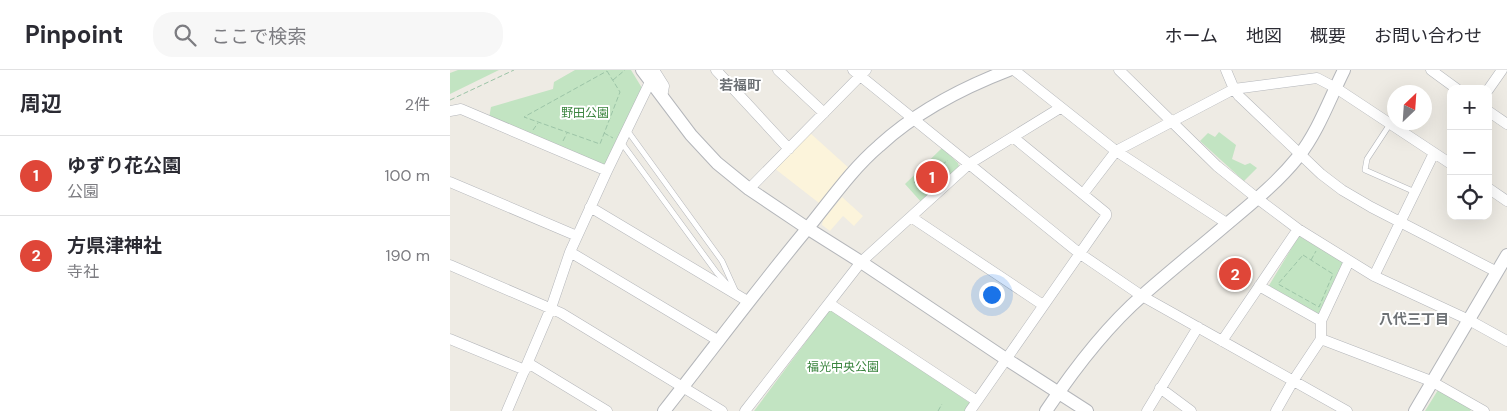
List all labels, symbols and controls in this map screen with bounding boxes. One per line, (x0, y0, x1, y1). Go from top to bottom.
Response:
search box (153, 12, 503, 57)
text: Pinpoint (25, 19, 123, 50)
icon: search (171, 21, 199, 49)
text: ここで検索 (211, 24, 306, 49)
text: ホーム (1165, 24, 1218, 48)
text: 地図 (1246, 24, 1282, 48)
text: 概要 (1310, 24, 1346, 48)
text: お問い合わせ (1374, 24, 1482, 48)
district label: 若福町 (719, 76, 761, 94)
north arrow (1387, 85, 1432, 130)
map controls (1447, 85, 1492, 220)
button: + (1447, 85, 1492, 130)
text: 周辺 (20, 90, 62, 118)
text: 2件 (405, 94, 430, 115)
park label: 野田公園 (561, 105, 609, 121)
button: − (1447, 130, 1492, 175)
text: ゆずり花公園 (67, 153, 181, 178)
pin: 1 (916, 158, 948, 196)
text: 1 (33, 165, 39, 186)
text: 100 m (385, 165, 430, 186)
button: locate (1447, 175, 1492, 220)
text: 公園 (67, 181, 99, 202)
text: 方県津神社 (67, 233, 162, 258)
text: 2 (31, 245, 41, 266)
text: 190 m (386, 245, 430, 266)
pin: 2 (1219, 255, 1251, 293)
text: 寺社 (67, 261, 99, 282)
your location (979, 282, 1005, 308)
district label: 八代三丁目 (1379, 310, 1449, 328)
park label: 福光中央公園 (807, 359, 879, 375)

